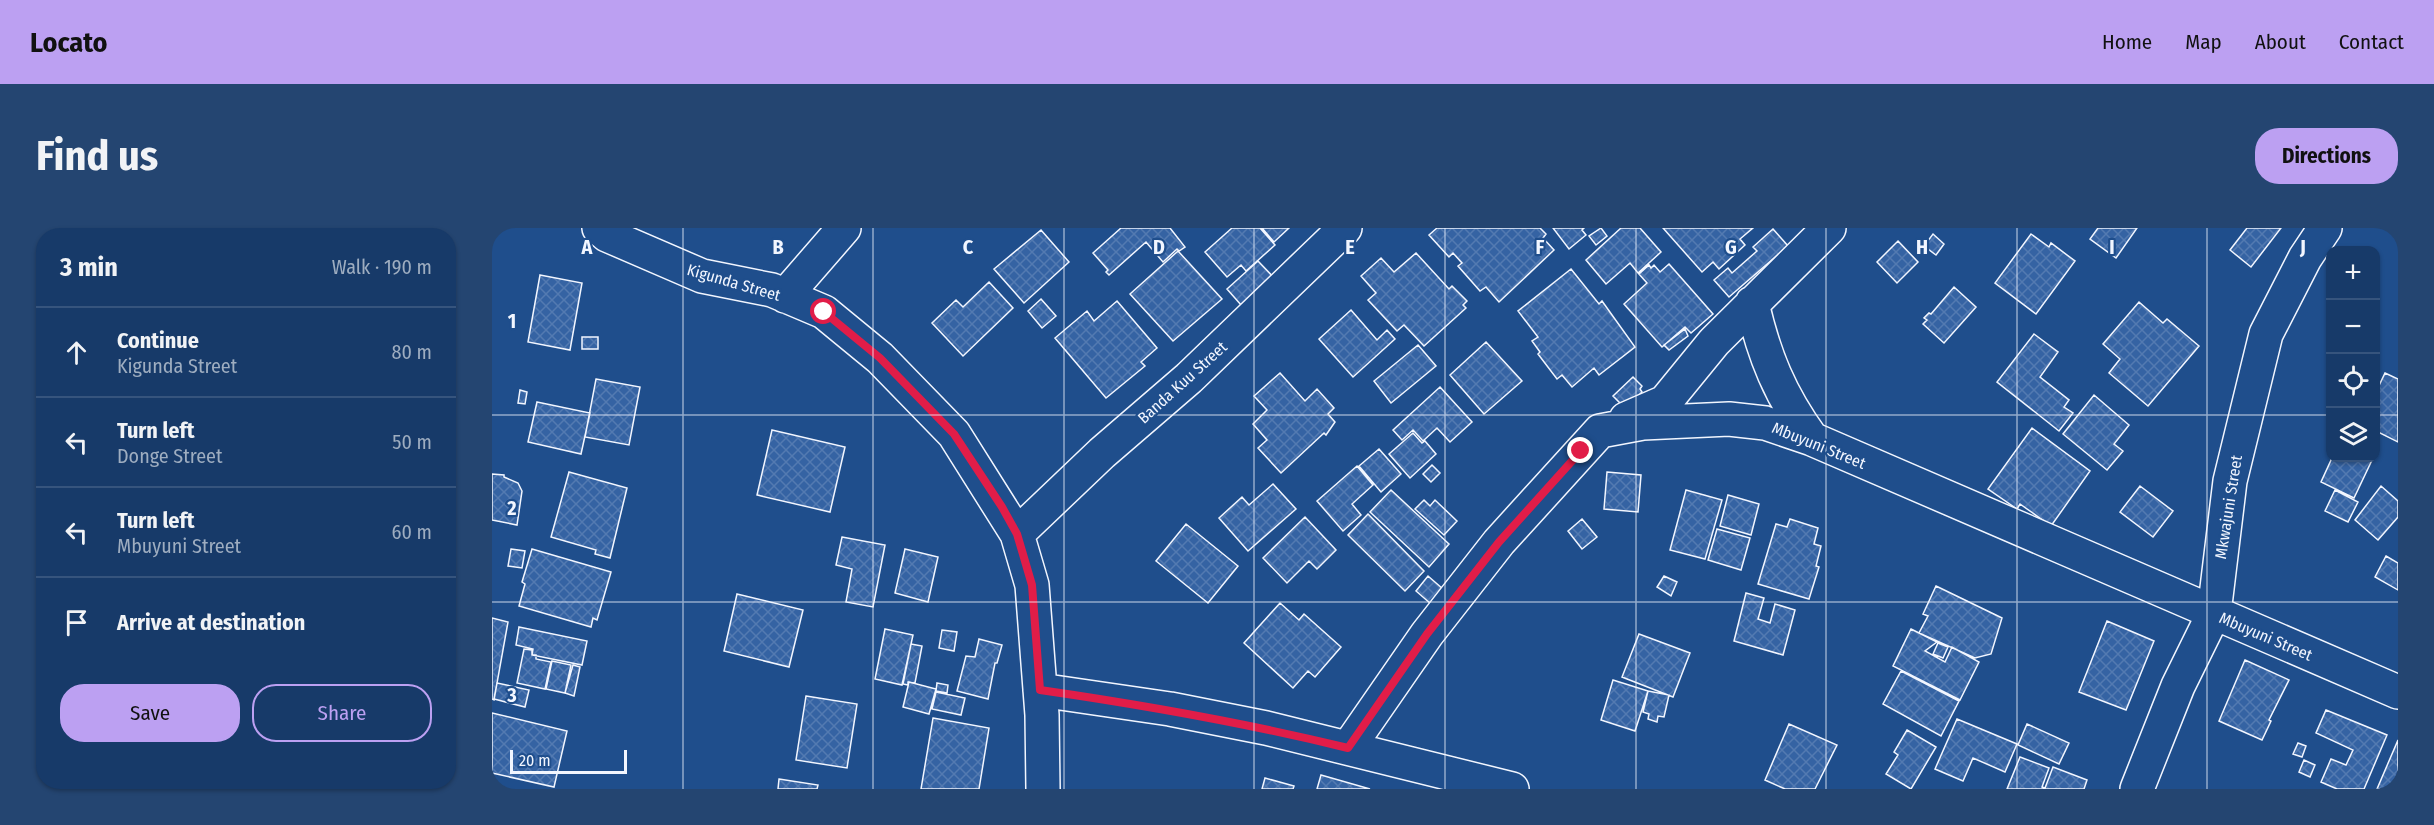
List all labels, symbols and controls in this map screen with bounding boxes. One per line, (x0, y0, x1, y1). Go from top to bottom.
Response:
text: Locato (30, 26, 108, 59)
text: Home (2102, 29, 2152, 55)
text: Map (2185, 29, 2222, 55)
text: About (2255, 29, 2306, 55)
text: Contact (2339, 29, 2404, 55)
button: Directions (2255, 128, 2398, 184)
text: Find us (36, 131, 158, 181)
text: A (581, 235, 594, 259)
text: B (772, 235, 784, 259)
text: C (963, 235, 974, 259)
text: D (1153, 235, 1165, 259)
text: E (1345, 235, 1355, 259)
text: F (1536, 235, 1545, 259)
text: G (1725, 235, 1737, 259)
text: H (1916, 235, 1928, 259)
text: I (2109, 235, 2115, 259)
text: J (2299, 235, 2306, 259)
map controls (2326, 246, 2380, 462)
button: + (2326, 246, 2380, 300)
text: 3 min (60, 252, 118, 283)
text: Walk · 190 m (332, 255, 432, 279)
street label: Kigunda Street (685, 260, 783, 305)
route start (810, 298, 836, 324)
button: − (2326, 300, 2380, 354)
text: 1 (508, 309, 516, 333)
text: Continue (117, 327, 199, 354)
icon: ahead (60, 336, 93, 369)
street label: Banda Kuu Street (1134, 337, 1231, 427)
text: 80 m (392, 340, 432, 364)
text: Kigunda Street (117, 354, 237, 378)
button: locate (2326, 354, 2380, 408)
button: layers (2326, 408, 2380, 462)
text: Turn left (117, 417, 195, 444)
street label: Mbuyuni Street (1769, 418, 1869, 473)
icon: left (60, 426, 93, 459)
text: 50 m (392, 430, 432, 454)
route end (1567, 437, 1593, 463)
text: Donge Street (117, 444, 223, 468)
street label: Mkwajuni Street (2211, 453, 2246, 560)
text: 2 (506, 496, 517, 520)
text: Turn left (117, 507, 195, 534)
icon: left (60, 516, 93, 549)
text: 60 m (392, 520, 432, 544)
text: Mbuyuni Street (117, 534, 241, 558)
icon: arrive (60, 606, 93, 639)
street label: Mbuyuni Street (2216, 608, 2316, 665)
text: Arrive at destination (117, 609, 305, 636)
text: 3 (506, 683, 517, 707)
button: Save (60, 684, 240, 742)
button: Share (252, 684, 432, 742)
scale bar (510, 747, 627, 774)
text: 20 m (519, 751, 550, 770)

